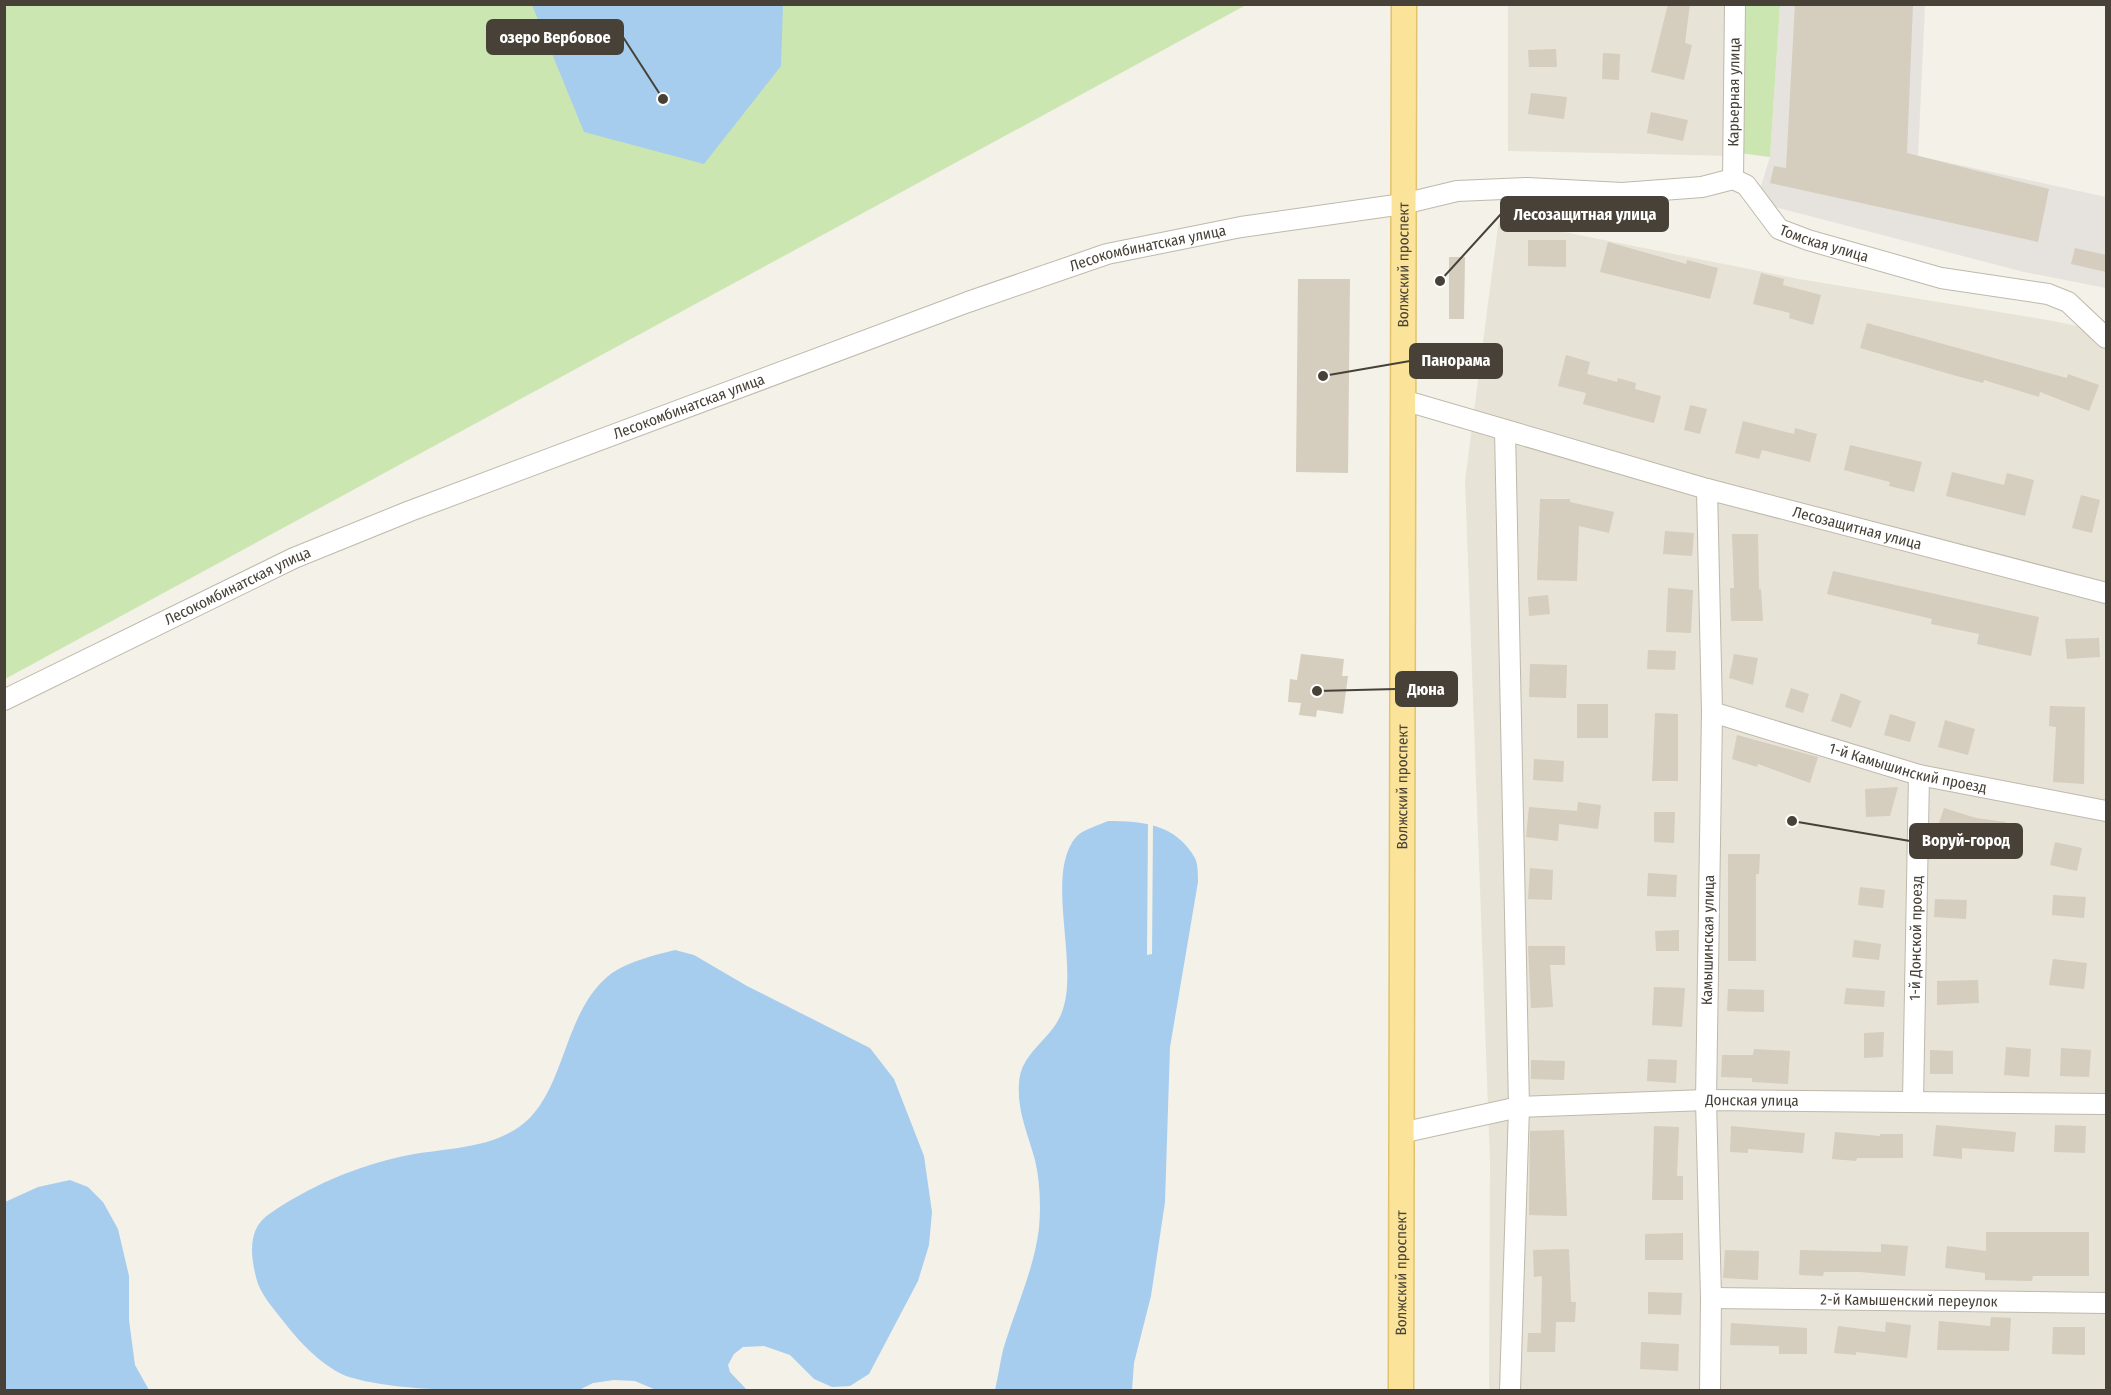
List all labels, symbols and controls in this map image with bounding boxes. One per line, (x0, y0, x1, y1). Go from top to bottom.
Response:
callout: озеро Вербовое (487, 20, 623, 54)
text: озеро Вербовое (499, 28, 611, 47)
street label: Карьерная улица (1724, 37, 1744, 147)
callout: Лесозащитная улица (1501, 197, 1668, 231)
street label: Волжский проспект (1394, 202, 1413, 328)
text: Лесозащитная улица (1513, 205, 1657, 224)
street label: Лесокомбинатская улица (1067, 221, 1227, 275)
street label: Томская улица (1777, 221, 1871, 266)
callout: Панорама (1410, 344, 1502, 378)
text: Панорама (1422, 351, 1490, 370)
street label: Лесокомбинатская улица (611, 370, 767, 443)
street label: Лесозащитная улица (1791, 503, 1924, 554)
street label: Лесокомбинатская улица (162, 543, 313, 629)
callout: Дюна (1396, 672, 1457, 706)
text: Дюна (1406, 680, 1445, 699)
street label: Волжский проспект (1393, 724, 1411, 850)
street label: 1-й Камышинский проезд (1827, 739, 1988, 797)
callout: Воруй-город (1910, 824, 2022, 858)
text: Воруй-город (1922, 831, 2010, 850)
street label: Камышинская улица (1698, 875, 1718, 1005)
street label: 1-й Донской проезд (1906, 875, 1926, 1001)
street label: Донская улица (1704, 1091, 1799, 1110)
street label: Волжский проспект (1392, 1210, 1410, 1336)
street label: 2-й Камышенский переулок (1820, 1290, 1998, 1311)

